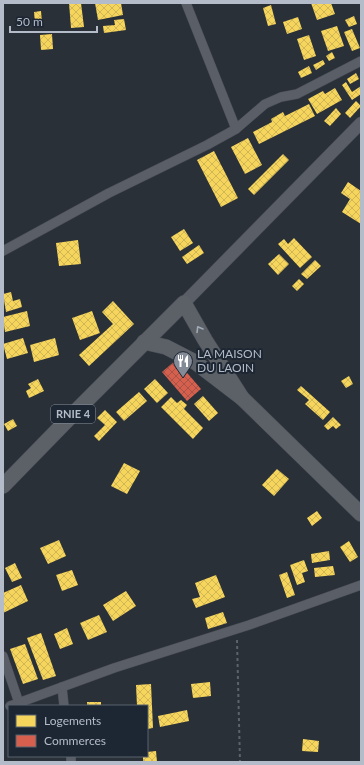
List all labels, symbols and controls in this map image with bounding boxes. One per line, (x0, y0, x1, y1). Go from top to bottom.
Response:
scale bar (10, 8, 97, 34)
text: 50 m (16, 14, 43, 29)
one-way arrow (196, 326, 203, 333)
place label: LA MAISON DU LAOIN (197, 346, 262, 375)
restaurant icon: LA MAISON DU LAOIN (172, 350, 194, 378)
road number: RNIE 4 (51, 405, 95, 423)
legend (8, 705, 148, 757)
text: Logements (44, 713, 101, 728)
text: Commerces (44, 733, 106, 748)

